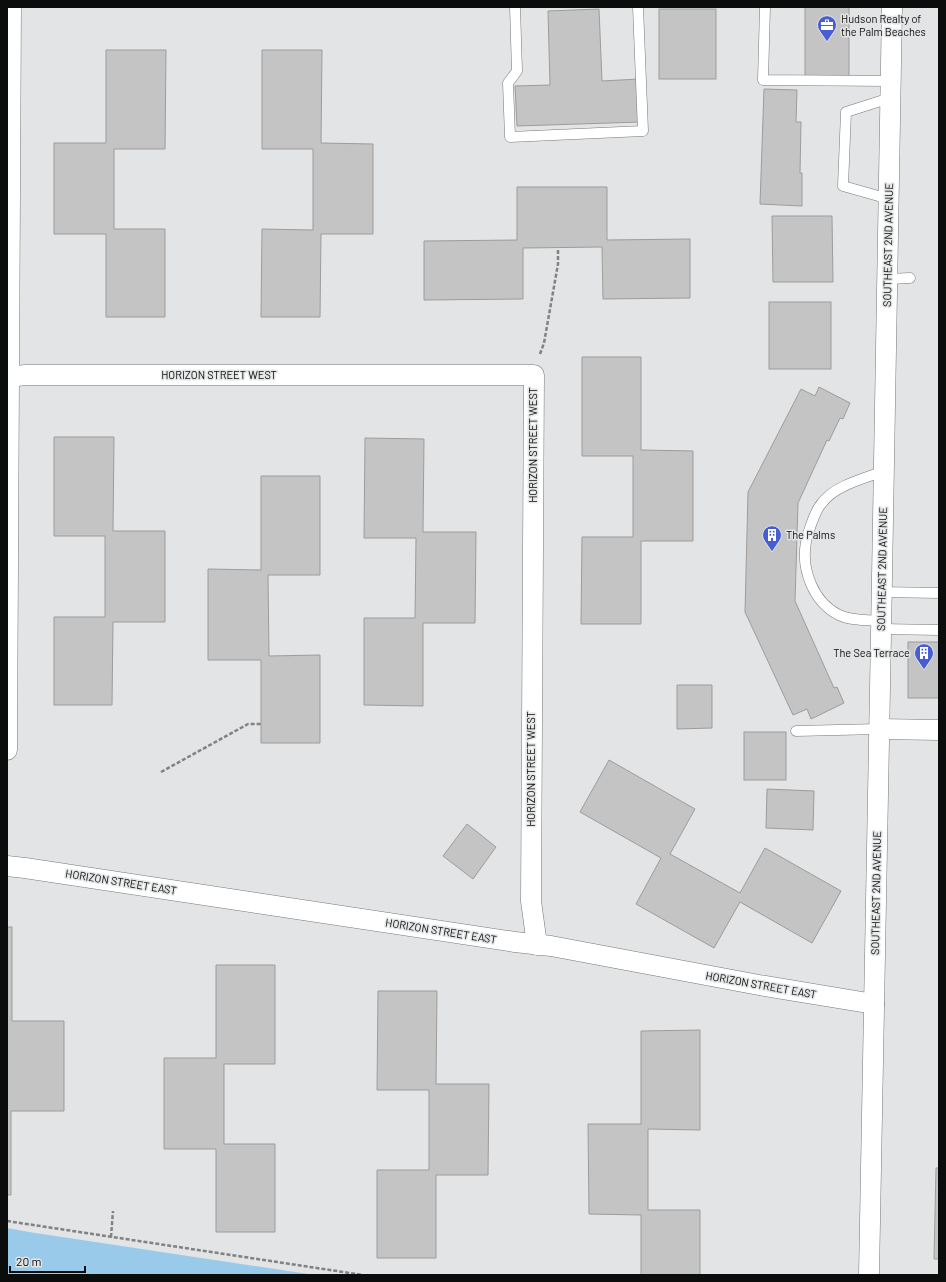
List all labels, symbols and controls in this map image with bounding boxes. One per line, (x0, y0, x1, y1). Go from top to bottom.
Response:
place label: Hudson Realty of the Palm Beaches (841, 12, 926, 38)
office icon: Hudson Realty of the Palm Beaches (816, 14, 838, 42)
street label: SOUTHEAST 2ND AVENUE (880, 183, 895, 307)
street label: HORIZON STREET WEST (161, 368, 277, 381)
street label: HORIZON STREET WEST (526, 387, 539, 503)
street label: SOUTHEAST 2ND AVENUE (874, 507, 889, 631)
building icon: The Palms (761, 524, 783, 552)
place label: The Palms (786, 528, 835, 541)
building icon: The Sea Terrace (913, 642, 935, 670)
place label: The Sea Terrace (833, 646, 910, 659)
street label: HORIZON STREET WEST (524, 711, 537, 827)
street label: SOUTHEAST 2ND AVENUE (868, 831, 883, 955)
street label: HORIZON STREET EAST (65, 866, 178, 897)
street label: HORIZON STREET EAST (385, 915, 498, 946)
street label: HORIZON STREET EAST (705, 968, 818, 1001)
scale bar (10, 1248, 85, 1274)
text: 20 m (16, 1254, 42, 1268)

